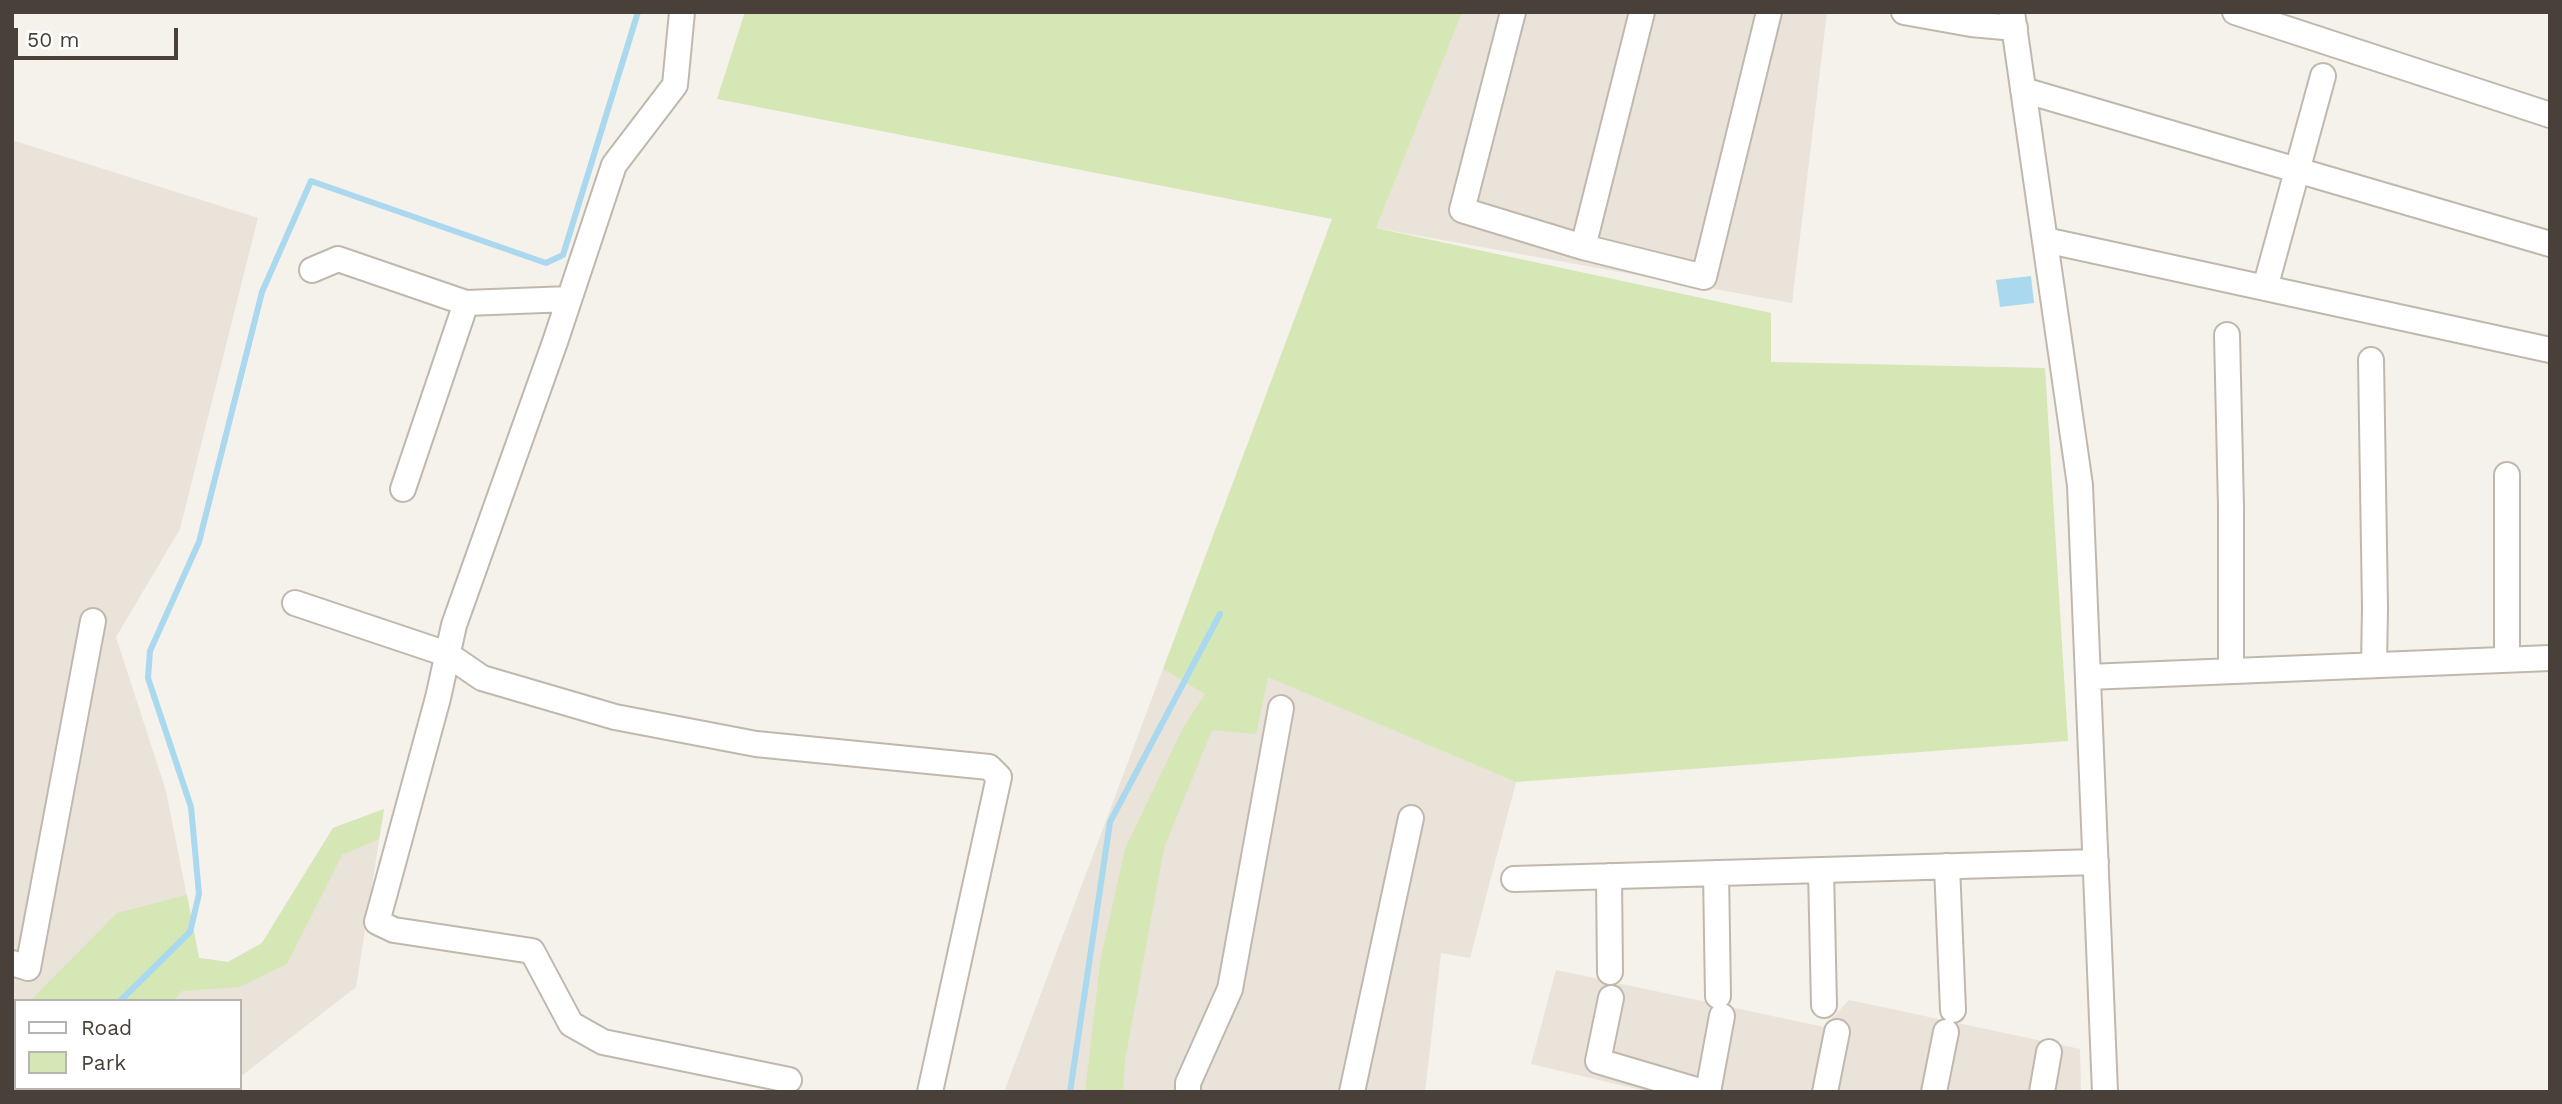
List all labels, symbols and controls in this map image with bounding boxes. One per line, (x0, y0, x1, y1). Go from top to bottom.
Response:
scale bar (18, 14, 182, 58)
text: 50 m (27, 27, 79, 52)
legend (14, 999, 242, 1090)
text: Road (81, 1015, 132, 1040)
text: Park (81, 1050, 126, 1075)

